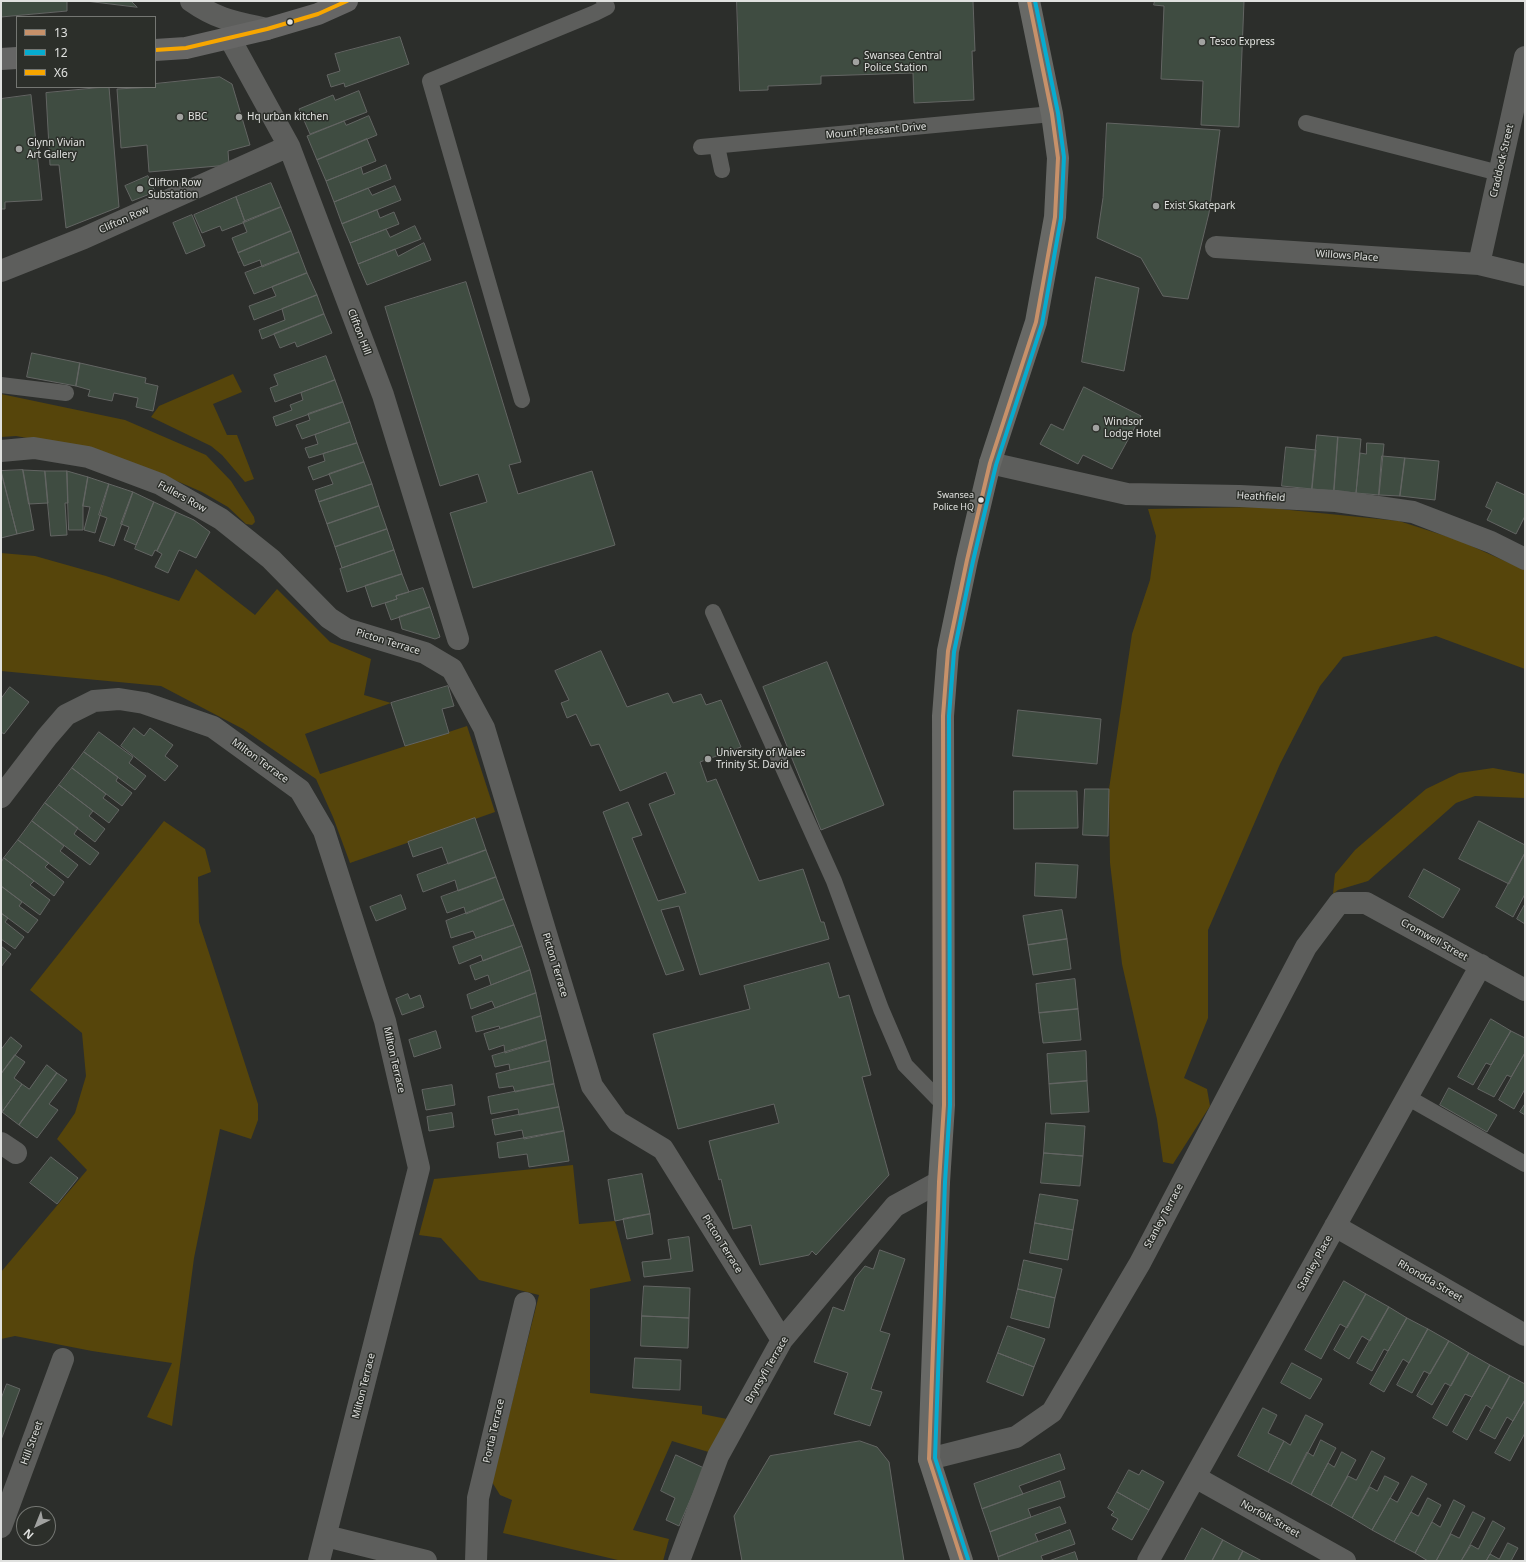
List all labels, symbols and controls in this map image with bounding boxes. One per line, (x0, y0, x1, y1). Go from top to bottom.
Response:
legend (16, 16, 156, 88)
unlabelled marker (285, 17, 295, 27)
text: 13 (54, 24, 68, 41)
place label: Tesco Express (1210, 36, 1275, 48)
marker: Tesco Express (1197, 37, 1207, 47)
text: 12 (54, 44, 68, 61)
place label: Swansea Central Police Station (864, 50, 942, 74)
marker: Swansea Central Police Station (851, 57, 861, 67)
text: X6 (54, 64, 68, 81)
place label: BBC (188, 111, 207, 123)
place label: Hq urban kitchen (247, 111, 328, 123)
marker: BBC (175, 112, 185, 122)
marker: Hq urban kitchen (234, 112, 244, 122)
street label: Mount Pleasant Drive (825, 121, 927, 141)
street label: Craddock Street (1488, 123, 1516, 199)
place label: Glynn Vivian Art Gallery (27, 137, 85, 160)
marker: Glynn Vivian Art Gallery (14, 144, 24, 154)
place label: Clifton Row Substation (148, 177, 201, 200)
marker: Clifton Row Substation (135, 184, 145, 194)
place label: Exist Skatepark (1164, 200, 1235, 212)
marker: Exist Skatepark (1151, 201, 1161, 211)
street label: Clifton Row (97, 204, 151, 236)
street label: Willows Place (1315, 248, 1379, 264)
street label: Clifton Hill (345, 307, 373, 357)
place label: Windsor Lodge Hotel (1104, 416, 1161, 440)
marker: Windsor Lodge Hotel (1091, 423, 1101, 433)
street label: Fullers Row (156, 479, 208, 515)
place label: Swansea Police HQ (933, 490, 974, 511)
street label: Heathfield (1236, 490, 1286, 504)
marker: Swansea Police HQ (976, 495, 986, 505)
street label: Picton Terrace (354, 627, 422, 657)
street label: Milton Terrace (229, 736, 291, 786)
place label: University of Wales Trinity St. David (716, 747, 805, 770)
marker: University of Wales Trinity St. David (703, 754, 713, 764)
street label: Cromwell Street (1398, 917, 1470, 963)
street label: Picton Terrace (540, 931, 570, 999)
street label: Milton Terrace (381, 1026, 407, 1094)
street label: Stanley Terrace (1142, 1182, 1186, 1250)
street label: Picton Terrace (699, 1213, 745, 1275)
street label: Stanley Place (1295, 1233, 1335, 1293)
street label: Rhondda Street (1395, 1258, 1465, 1304)
street label: Brynsyfi Terrace (743, 1335, 791, 1405)
street label: Milton Terrace (350, 1352, 378, 1420)
street label: Portia Terrace (481, 1398, 507, 1464)
street label: Hill Street (19, 1419, 45, 1467)
street label: Norfolk Street (1238, 1498, 1302, 1540)
north arrow (16, 1506, 56, 1546)
text: N (20, 1526, 37, 1543)

